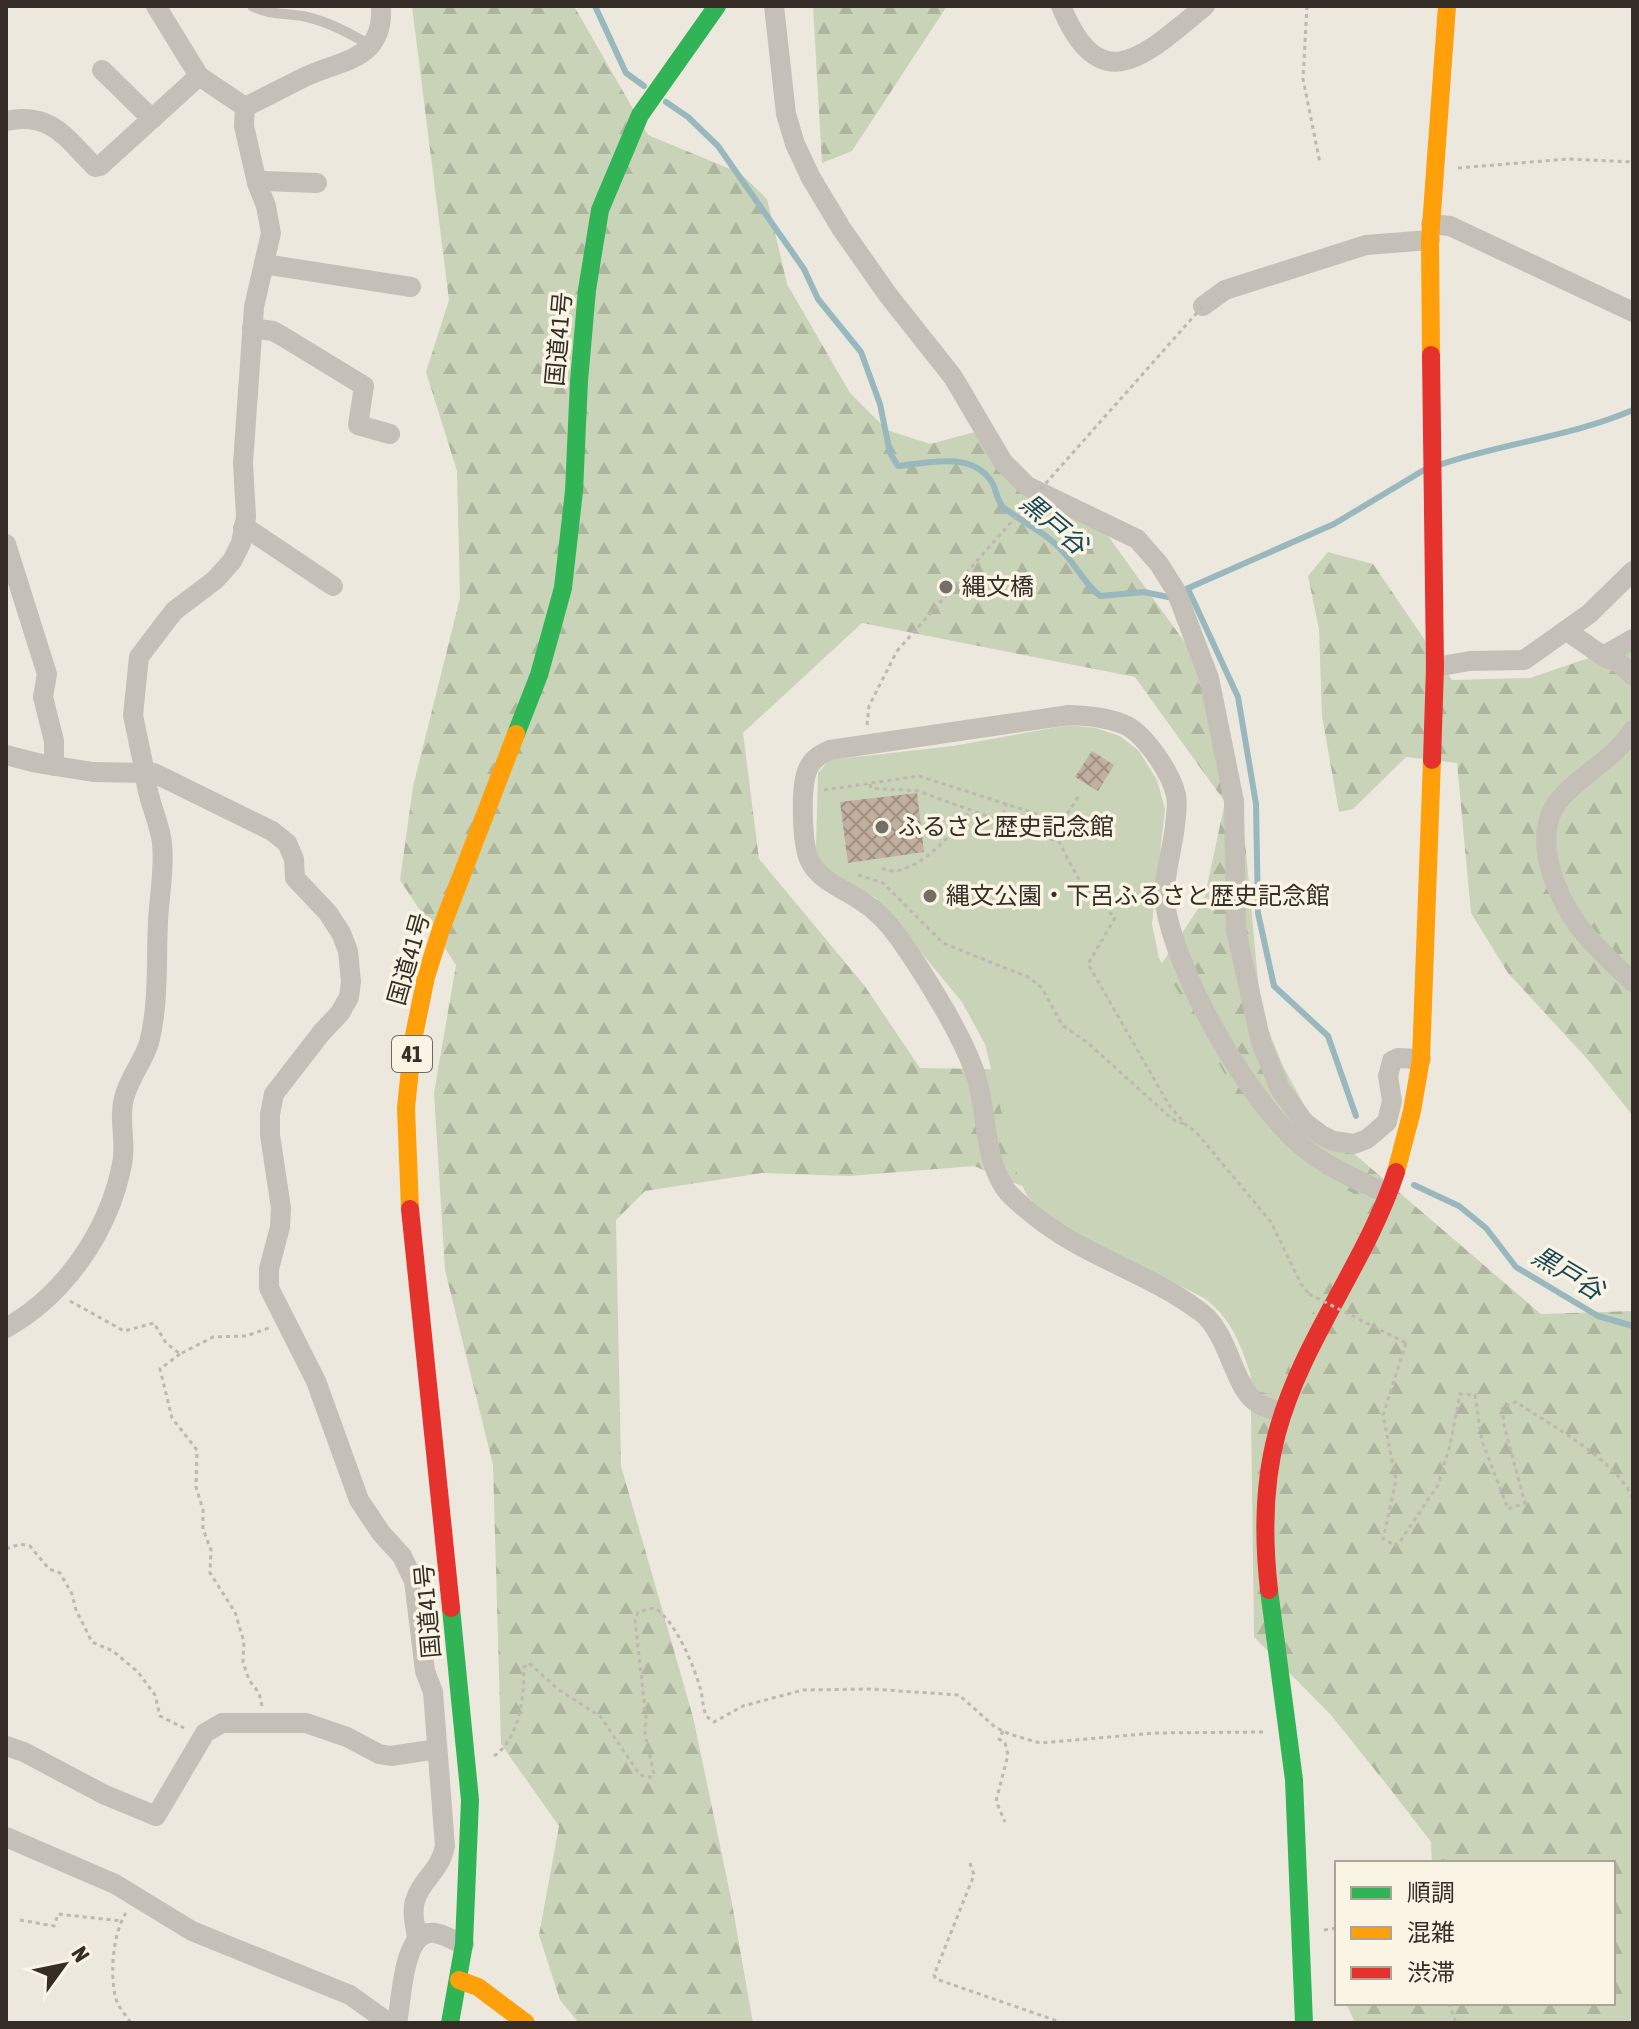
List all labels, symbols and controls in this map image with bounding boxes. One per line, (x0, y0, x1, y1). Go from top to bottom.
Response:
street label: 国道41号 (541, 291, 576, 387)
water label: 黒戸谷 (1014, 487, 1095, 562)
place label: 縄文橋 (962, 573, 1034, 600)
marker: 縄文橋 (937, 578, 955, 596)
place label: ふるさと歴史記念館 (898, 813, 1114, 840)
marker: ふるさと歴史記念館 (873, 818, 891, 836)
place label: 縄文公園・下呂ふるさと歴史記念館 (946, 882, 1330, 909)
marker: 縄文公園・下呂ふるさと歴史記念館 (921, 887, 939, 905)
street label: 国道41号 (383, 910, 435, 1008)
road number: 41 (392, 1036, 432, 1072)
water label: 黒戸谷 (1527, 1240, 1611, 1307)
street label: 国道41号 (410, 1563, 445, 1659)
legend (1335, 1861, 1615, 2005)
text: 順調 (1407, 1879, 1455, 1906)
text: 混雑 (1407, 1919, 1455, 1946)
north arrow (24, 1925, 104, 2005)
text: N (66, 1942, 95, 1967)
text: 渋滞 (1407, 1959, 1455, 1986)

